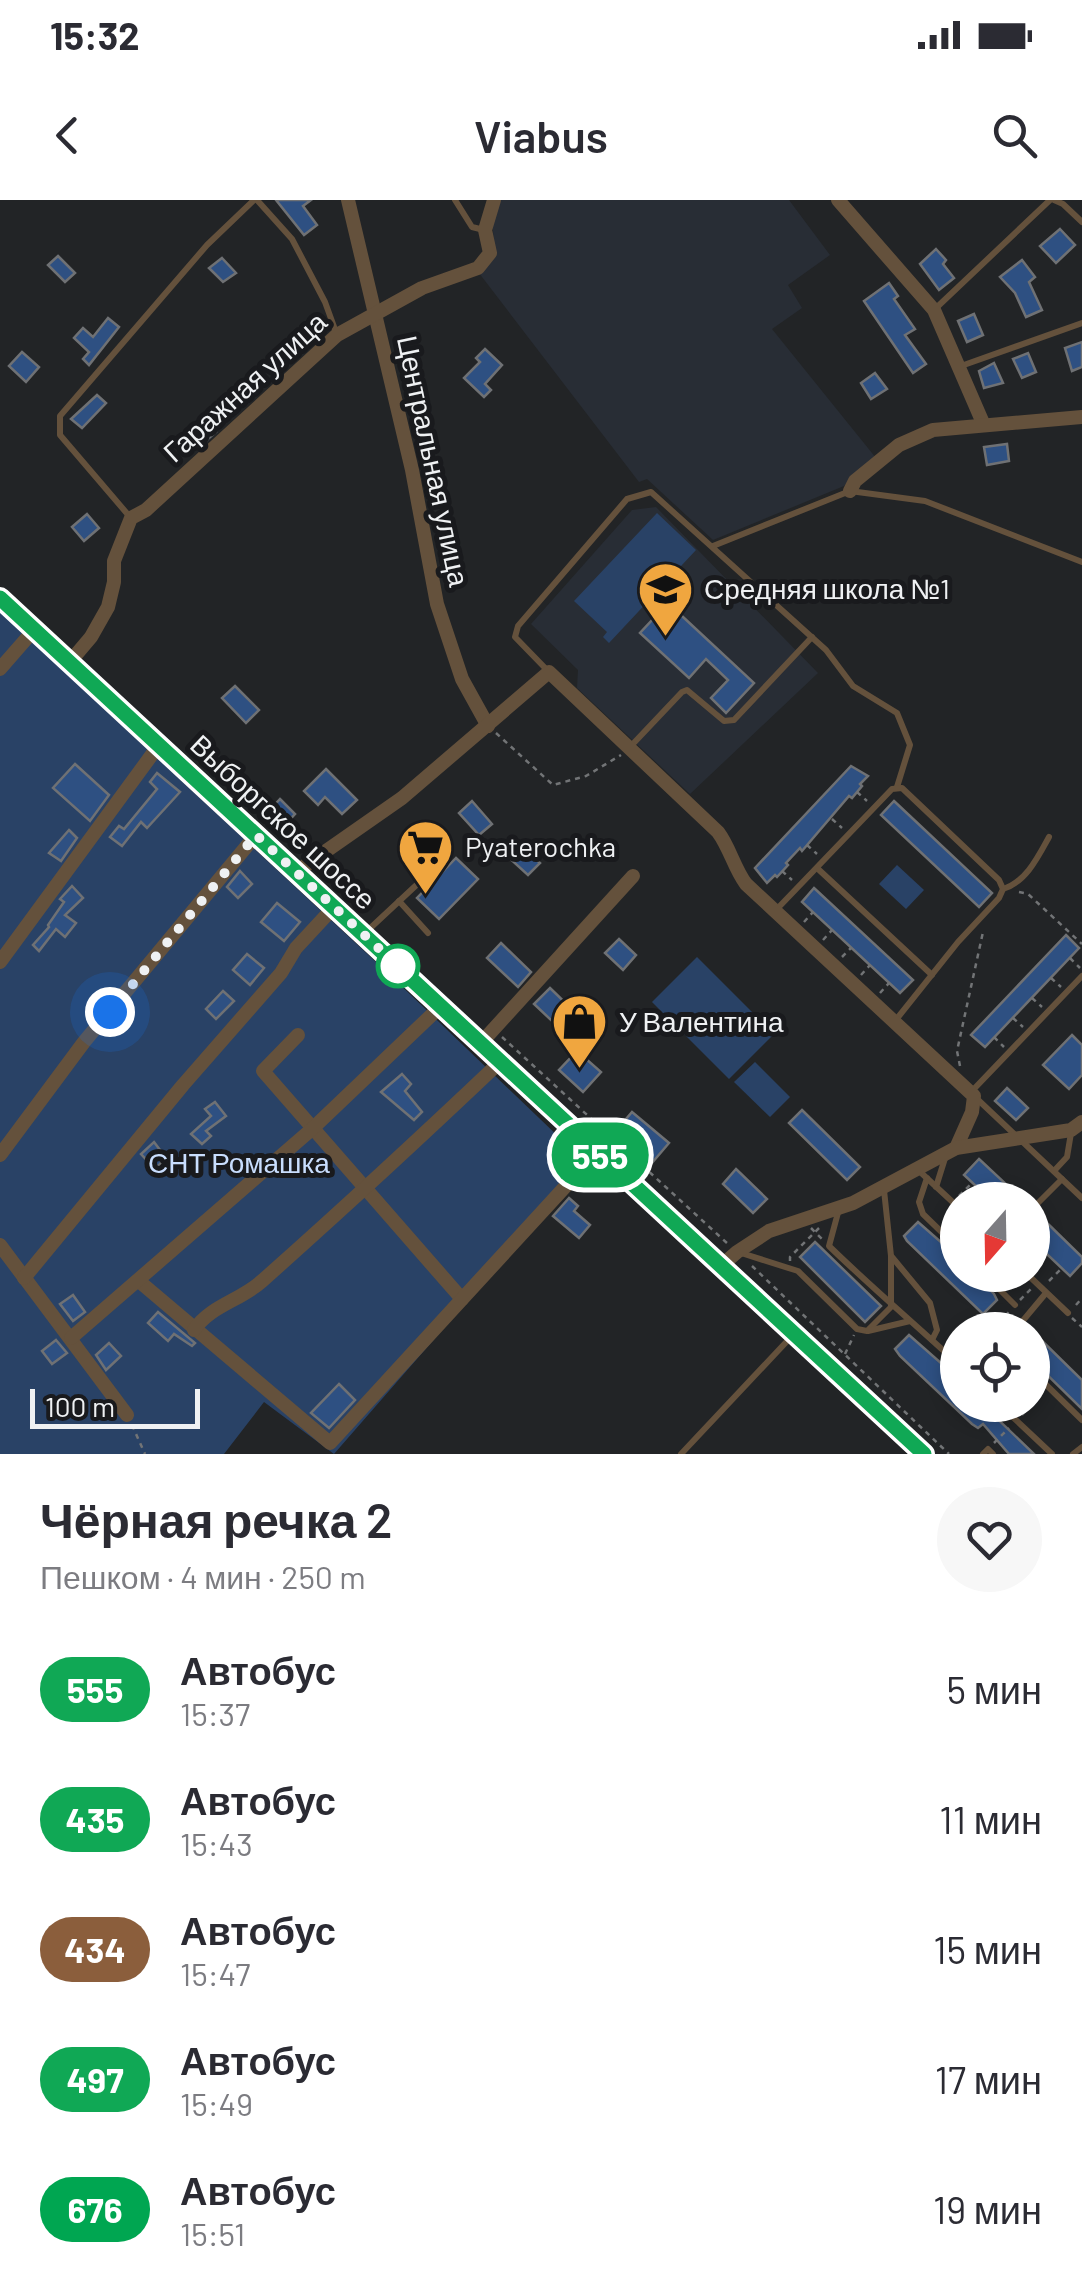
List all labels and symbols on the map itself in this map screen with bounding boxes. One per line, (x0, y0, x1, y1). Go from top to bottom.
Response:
street label: Гаражная улица (156, 304, 333, 468)
street label: Центральная улица (391, 332, 477, 590)
school or university icon: Средняя школа №1 (635, 559, 695, 638)
place label: Средняя школа №1 (704, 571, 950, 605)
street label: Выборгское шоссе (184, 727, 383, 916)
supermarket icon: Pyaterochka (396, 817, 456, 896)
place label: Pyaterochka (465, 829, 616, 863)
unlabelled marker (377, 945, 419, 987)
your location (85, 987, 135, 1037)
shop icon: У Валентина (550, 992, 610, 1071)
place label: У Валентина (619, 1004, 784, 1038)
line badge: 555 (542, 1122, 658, 1188)
park label: СНТ Ромашка (148, 1145, 330, 1179)
north arrow (940, 1182, 1050, 1292)
scale bar (30, 1384, 200, 1428)

